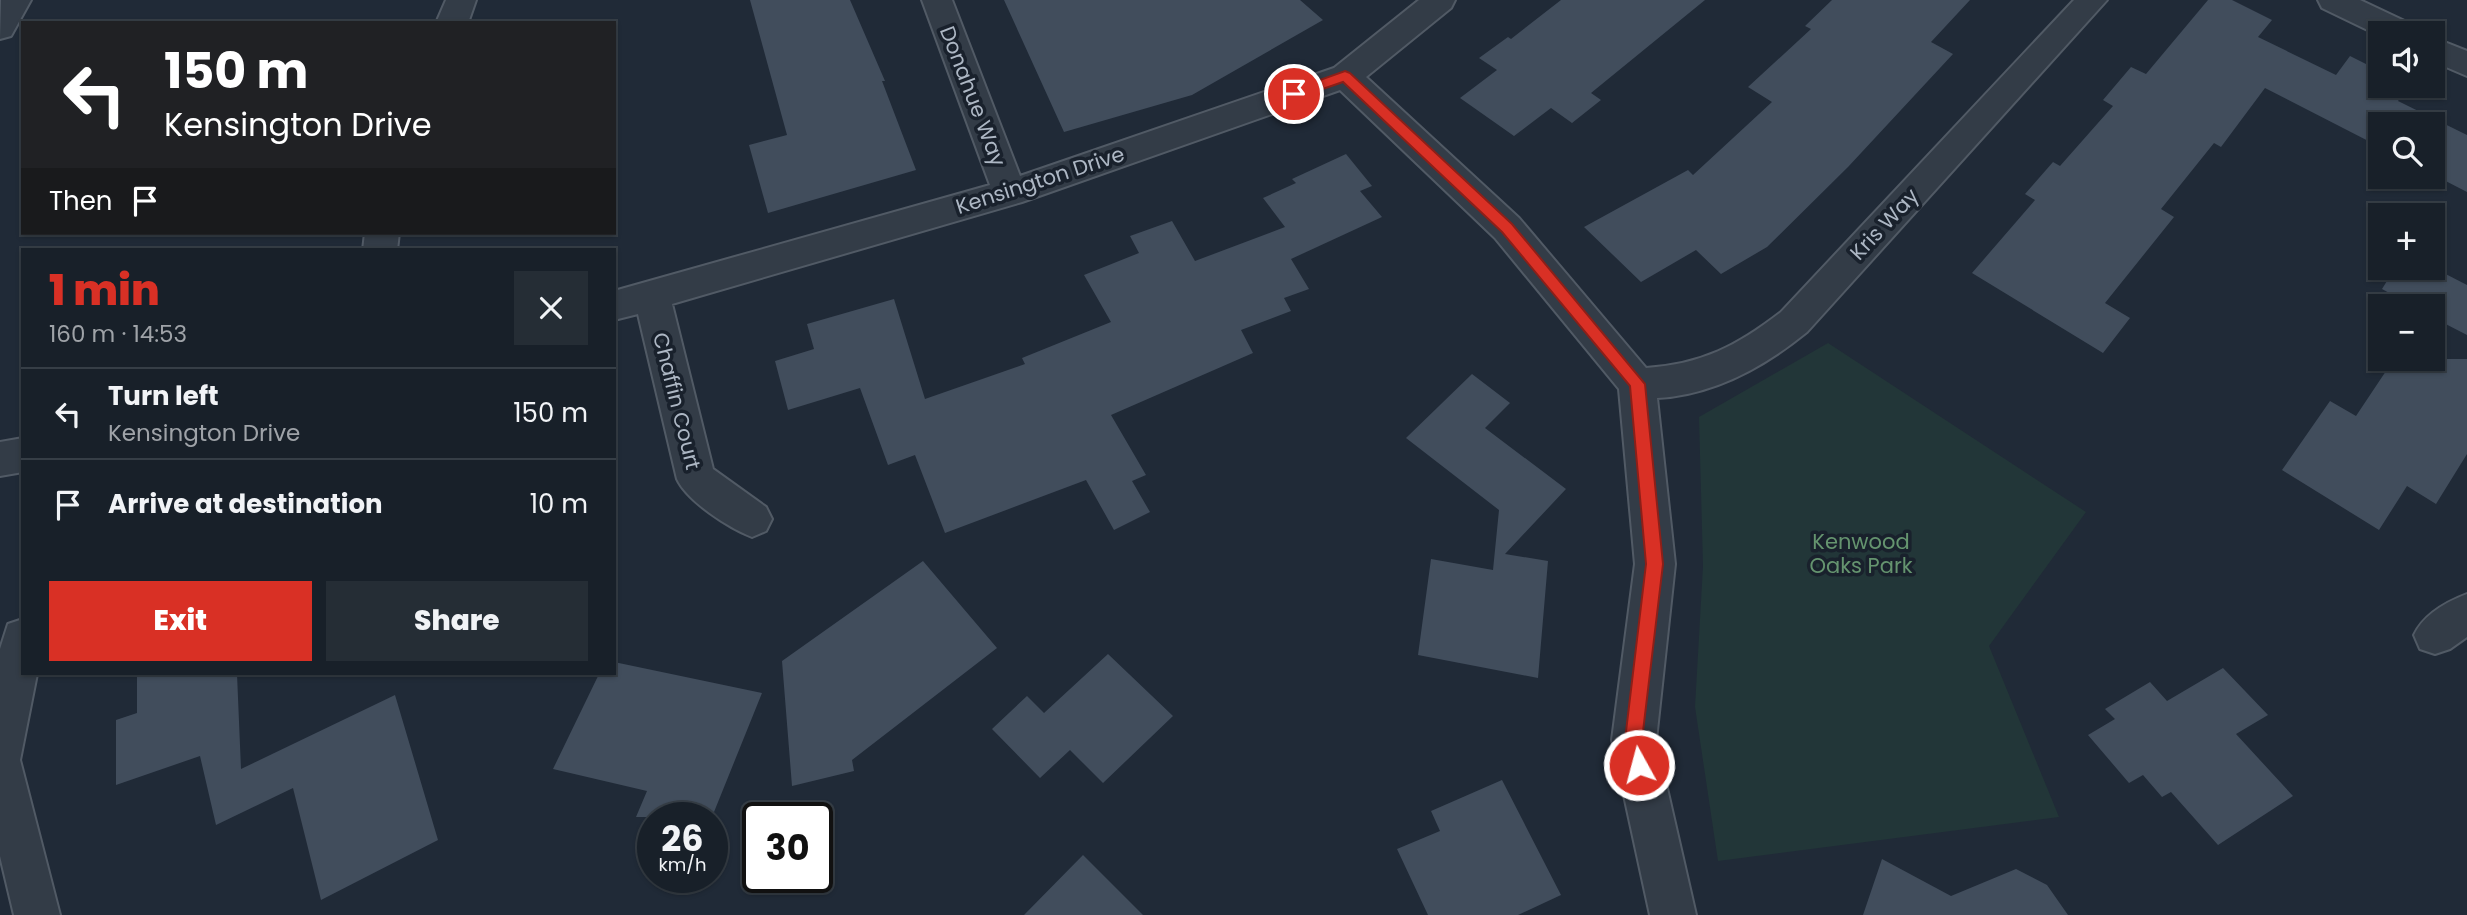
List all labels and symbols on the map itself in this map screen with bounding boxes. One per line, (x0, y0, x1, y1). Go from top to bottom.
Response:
street label: Donahue Way (933, 22, 1013, 170)
pin (1264, 64, 1324, 124)
street label: Kensington Drive (952, 139, 1128, 221)
street label: Kris Way (1843, 182, 1925, 266)
street label: Chaffin Court (646, 329, 708, 473)
park label: Kenwood Oaks Park (1809, 527, 1913, 580)
position arrow (1602, 728, 1676, 802)
speed limit sign: 30 (742, 802, 833, 893)

